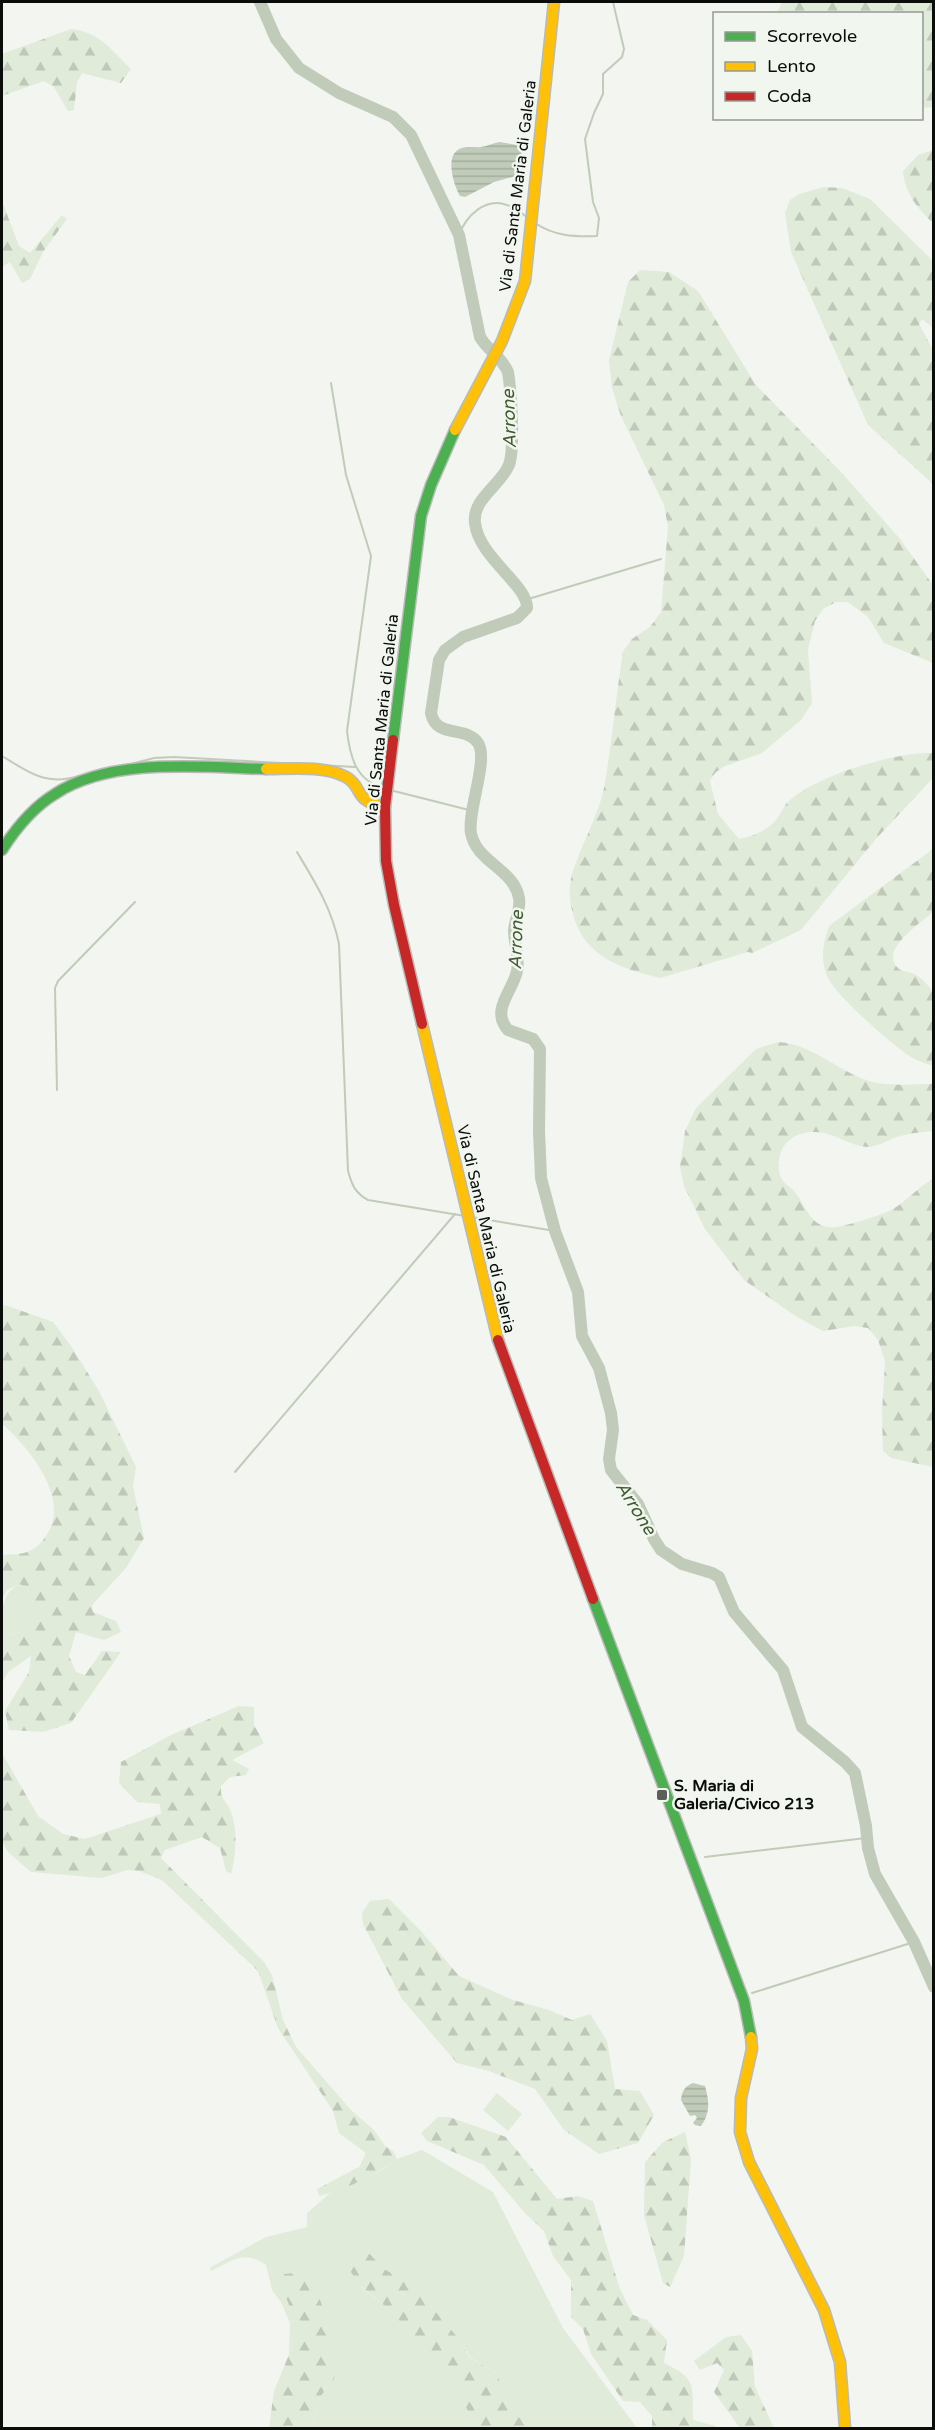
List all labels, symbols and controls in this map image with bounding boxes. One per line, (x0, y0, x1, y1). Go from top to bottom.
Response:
legend (713, 12, 923, 120)
text: Scorrevole (767, 25, 857, 47)
text: Lento (767, 55, 816, 77)
street label: Via di Santa Maria di Galeria (495, 79, 541, 293)
text: Coda (767, 85, 812, 107)
water label: Arrone (497, 388, 521, 449)
street label: Via di Santa Maria di Galeria (361, 613, 403, 827)
water label: Arrone (504, 909, 528, 970)
street label: Via di Santa Maria di Galeria (452, 1123, 520, 1335)
water label: Arrone (611, 1477, 661, 1540)
place label: S. Maria di Galeria/Civico 213 (674, 1776, 814, 1814)
marker: S. Maria di Galeria/Civico 213 (655, 1788, 669, 1802)

